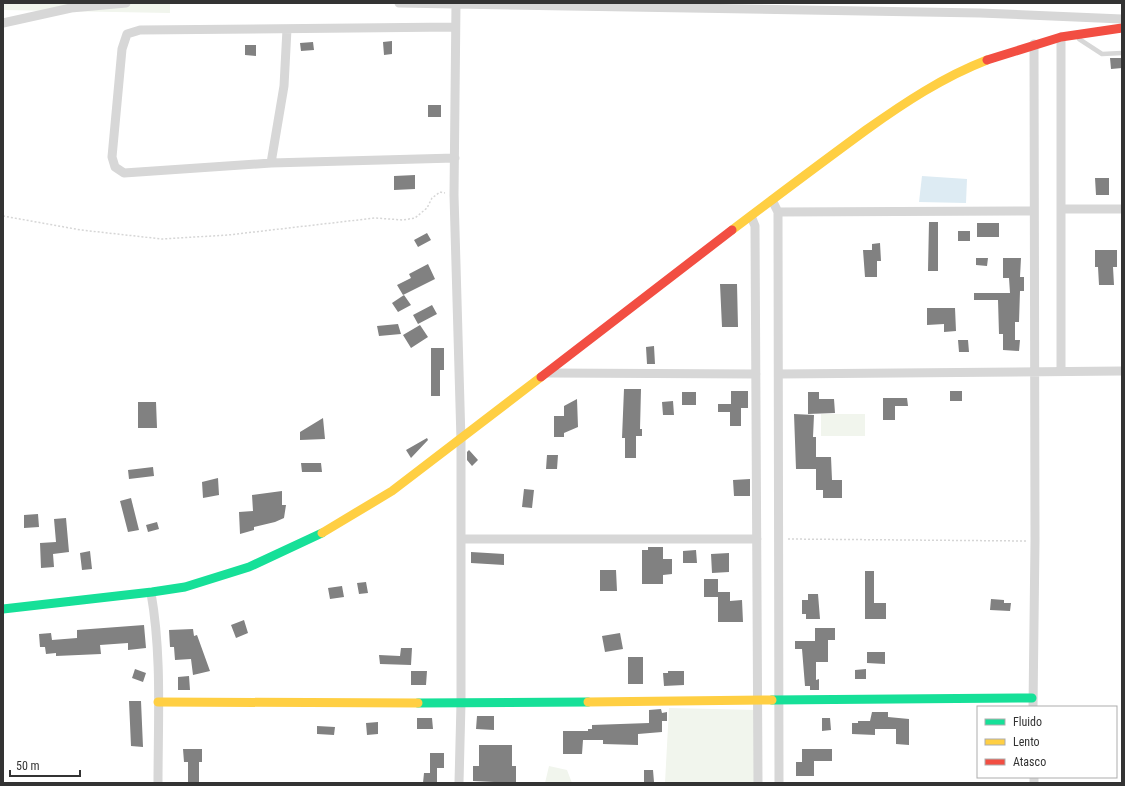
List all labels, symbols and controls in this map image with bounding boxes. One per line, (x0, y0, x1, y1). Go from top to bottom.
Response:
legend (977, 706, 1117, 778)
text: Fluido (1013, 715, 1042, 729)
text: Lento (1013, 735, 1040, 749)
scale bar (10, 752, 80, 778)
text: Atasco (1013, 755, 1046, 769)
text: 50 m (16, 759, 40, 773)

